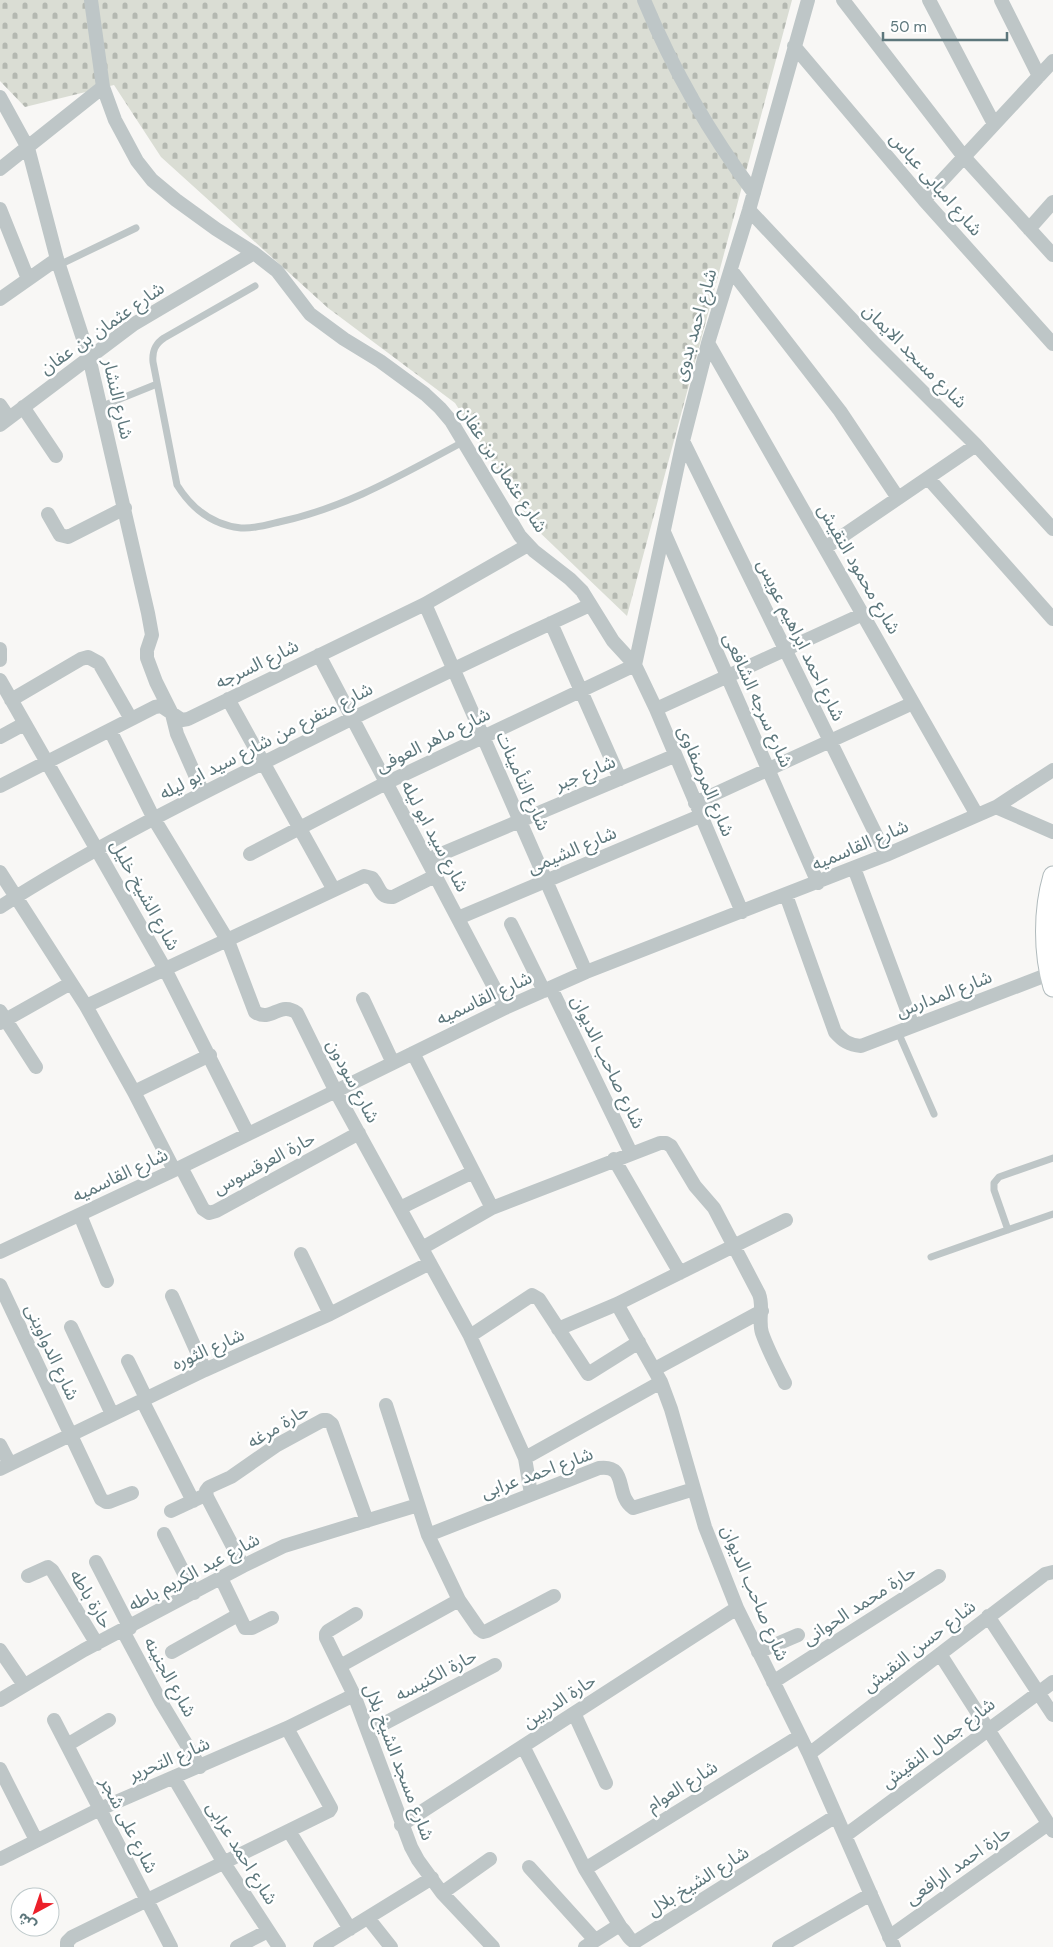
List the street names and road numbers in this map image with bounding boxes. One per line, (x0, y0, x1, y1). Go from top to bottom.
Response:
street label: شارع امبابى عباس (883, 127, 988, 242)
street label: شارع احمد بدوى (668, 266, 724, 384)
street label: شارع عثمان بن عفان (35, 276, 170, 382)
street label: شارع مسجد الايمان (856, 299, 972, 415)
street label: شارع النشار (95, 355, 139, 442)
street label: شارع عثمان بن عفان (451, 401, 553, 538)
street label: شارع محمود النقيش (810, 499, 906, 640)
street label: شارع احمد ابراهيم عويس (750, 555, 851, 726)
street label: شارع سرجه الشافعى (716, 629, 798, 772)
street label: شارع السرجه (211, 634, 304, 696)
street label: شارع متفرع من شارع سيد ابو ليله (155, 677, 378, 807)
street label: شارع ماهر العوفى (372, 702, 495, 780)
street label: شارع المرصفاوى (670, 722, 740, 841)
street label: شارع التأمينات (489, 728, 556, 835)
street label: شارع جبر (550, 749, 620, 799)
street label: شارع سيد ابو ليله (394, 776, 474, 897)
street label: شارع القاسميه (808, 814, 913, 878)
street label: شارع الشيمى (524, 820, 621, 881)
street label: شارع الشيخ خليل (103, 835, 185, 956)
street label: شارع القاسميه (432, 965, 537, 1032)
street label: شارع المدارس (893, 965, 996, 1025)
street label: شارع صاحب الديوان (564, 991, 651, 1134)
street label: شارع سودون (319, 1035, 385, 1128)
street label: حارة العرقسوس (209, 1126, 319, 1200)
street label: شارع القاسميه (68, 1142, 173, 1209)
street label: شارع الدواوينى (17, 1300, 85, 1405)
street label: شارع الثوره (168, 1322, 249, 1377)
street label: حارة مرغه (243, 1398, 313, 1454)
street label: شارع احمد عرابى (478, 1442, 597, 1506)
street label: شارع صاحب الديوان (714, 1521, 794, 1665)
street label: شارع عبد الكريم باطه (124, 1527, 265, 1619)
street label: حارة محمد الحوانى (798, 1559, 920, 1651)
street label: حارة باطه (64, 1565, 118, 1633)
street label: شارع حسن النقيش (858, 1594, 982, 1699)
street label: شارع الجنينه (136, 1633, 202, 1722)
street label: حارة الكنيسه (391, 1644, 481, 1706)
street label: حارة الدربين (518, 1668, 600, 1734)
street label: شارع مسجد الشيخ بلال (356, 1680, 440, 1845)
street label: شارع جمال النقيش (876, 1692, 1001, 1795)
street label: شارع التحرير (124, 1731, 214, 1789)
street label: شارع العوام (642, 1755, 723, 1819)
street label: شارع على شجر (92, 1772, 164, 1878)
street label: شارع احمد عرابى (199, 1797, 283, 1910)
street label: حارة احمد الرافعى (900, 1820, 1016, 1910)
street label: شارع الشيخ بلال (643, 1840, 754, 1923)

